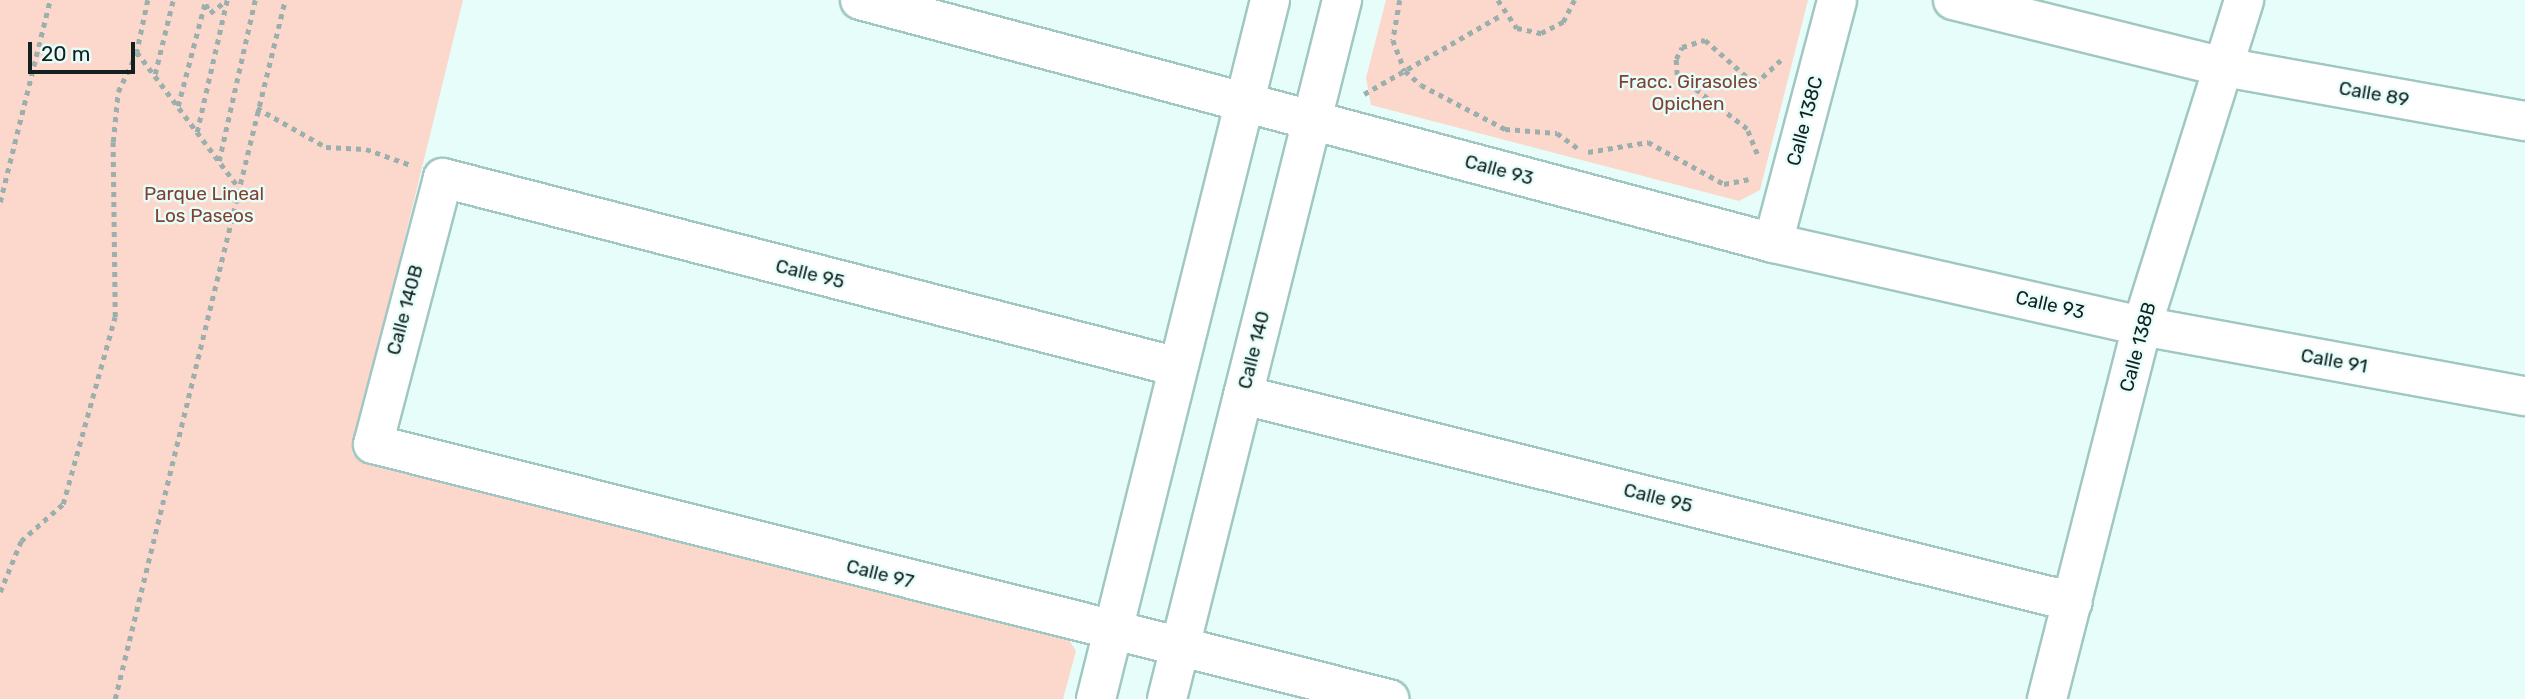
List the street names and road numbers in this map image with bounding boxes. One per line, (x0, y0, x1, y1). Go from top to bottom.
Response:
street label: Calle 138C (1782, 74, 1828, 168)
street label: Calle 89 (2337, 77, 2411, 111)
street label: Calle 93 (1462, 150, 1536, 190)
street label: Calle 95 (773, 254, 847, 294)
street label: Calle 140B (382, 262, 428, 358)
street label: Calle 93 (2013, 286, 2087, 324)
street label: Calle 138B (2115, 300, 2161, 394)
street label: Calle 140 (1233, 309, 1275, 391)
street label: Calle 91 (2299, 344, 2369, 378)
street label: Calle 95 (1621, 478, 1695, 518)
street label: Calle 97 (844, 555, 916, 593)

